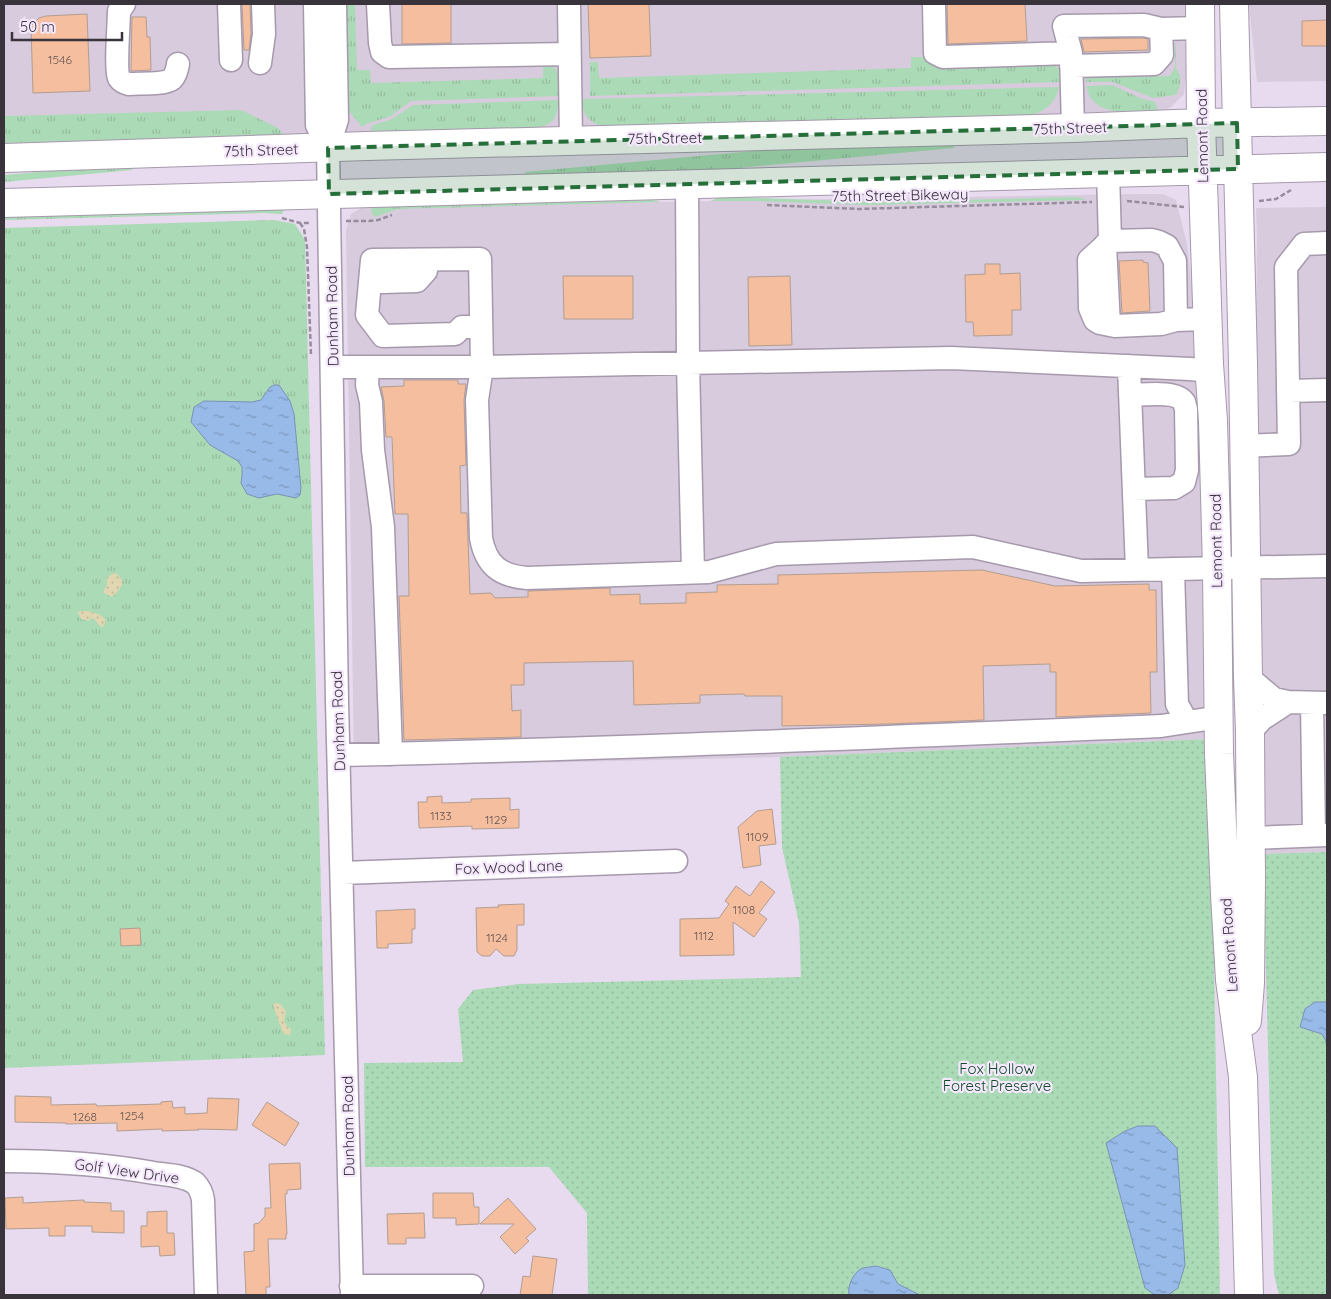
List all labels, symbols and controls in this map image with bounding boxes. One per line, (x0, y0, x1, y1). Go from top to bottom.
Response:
scale bar (12, 10, 122, 42)
text: 50 m (20, 17, 55, 36)
house number: 1546 (48, 52, 72, 67)
street label: Lemont Road (1192, 89, 1212, 183)
street label: 75th Street (1032, 117, 1108, 139)
street label: 75th Street (628, 128, 702, 148)
street label: 75th Street (223, 139, 299, 161)
street label: 75th Street Bikeway (831, 184, 969, 206)
street label: Dunham Road (322, 266, 342, 366)
street label: Lemont Road (1206, 494, 1226, 588)
street label: Dunham Road (327, 670, 349, 772)
house number: 1133 (430, 808, 452, 823)
house number: 1129 (485, 812, 507, 827)
house number: 1109 (746, 829, 769, 844)
street label: Fox Wood Lane (455, 856, 563, 878)
street label: Lemont Road (1216, 897, 1242, 993)
house number: 1108 (733, 902, 755, 917)
house number: 1112 (694, 928, 714, 943)
house number: 1124 (486, 930, 508, 945)
park label: Fox Hollow Forest Preserve (943, 1059, 1051, 1095)
street label: Dunham Road (338, 1076, 358, 1176)
house number: 1254 (120, 1108, 144, 1123)
house number: 1268 (73, 1109, 97, 1124)
street label: Golf View Drive (73, 1154, 181, 1188)

